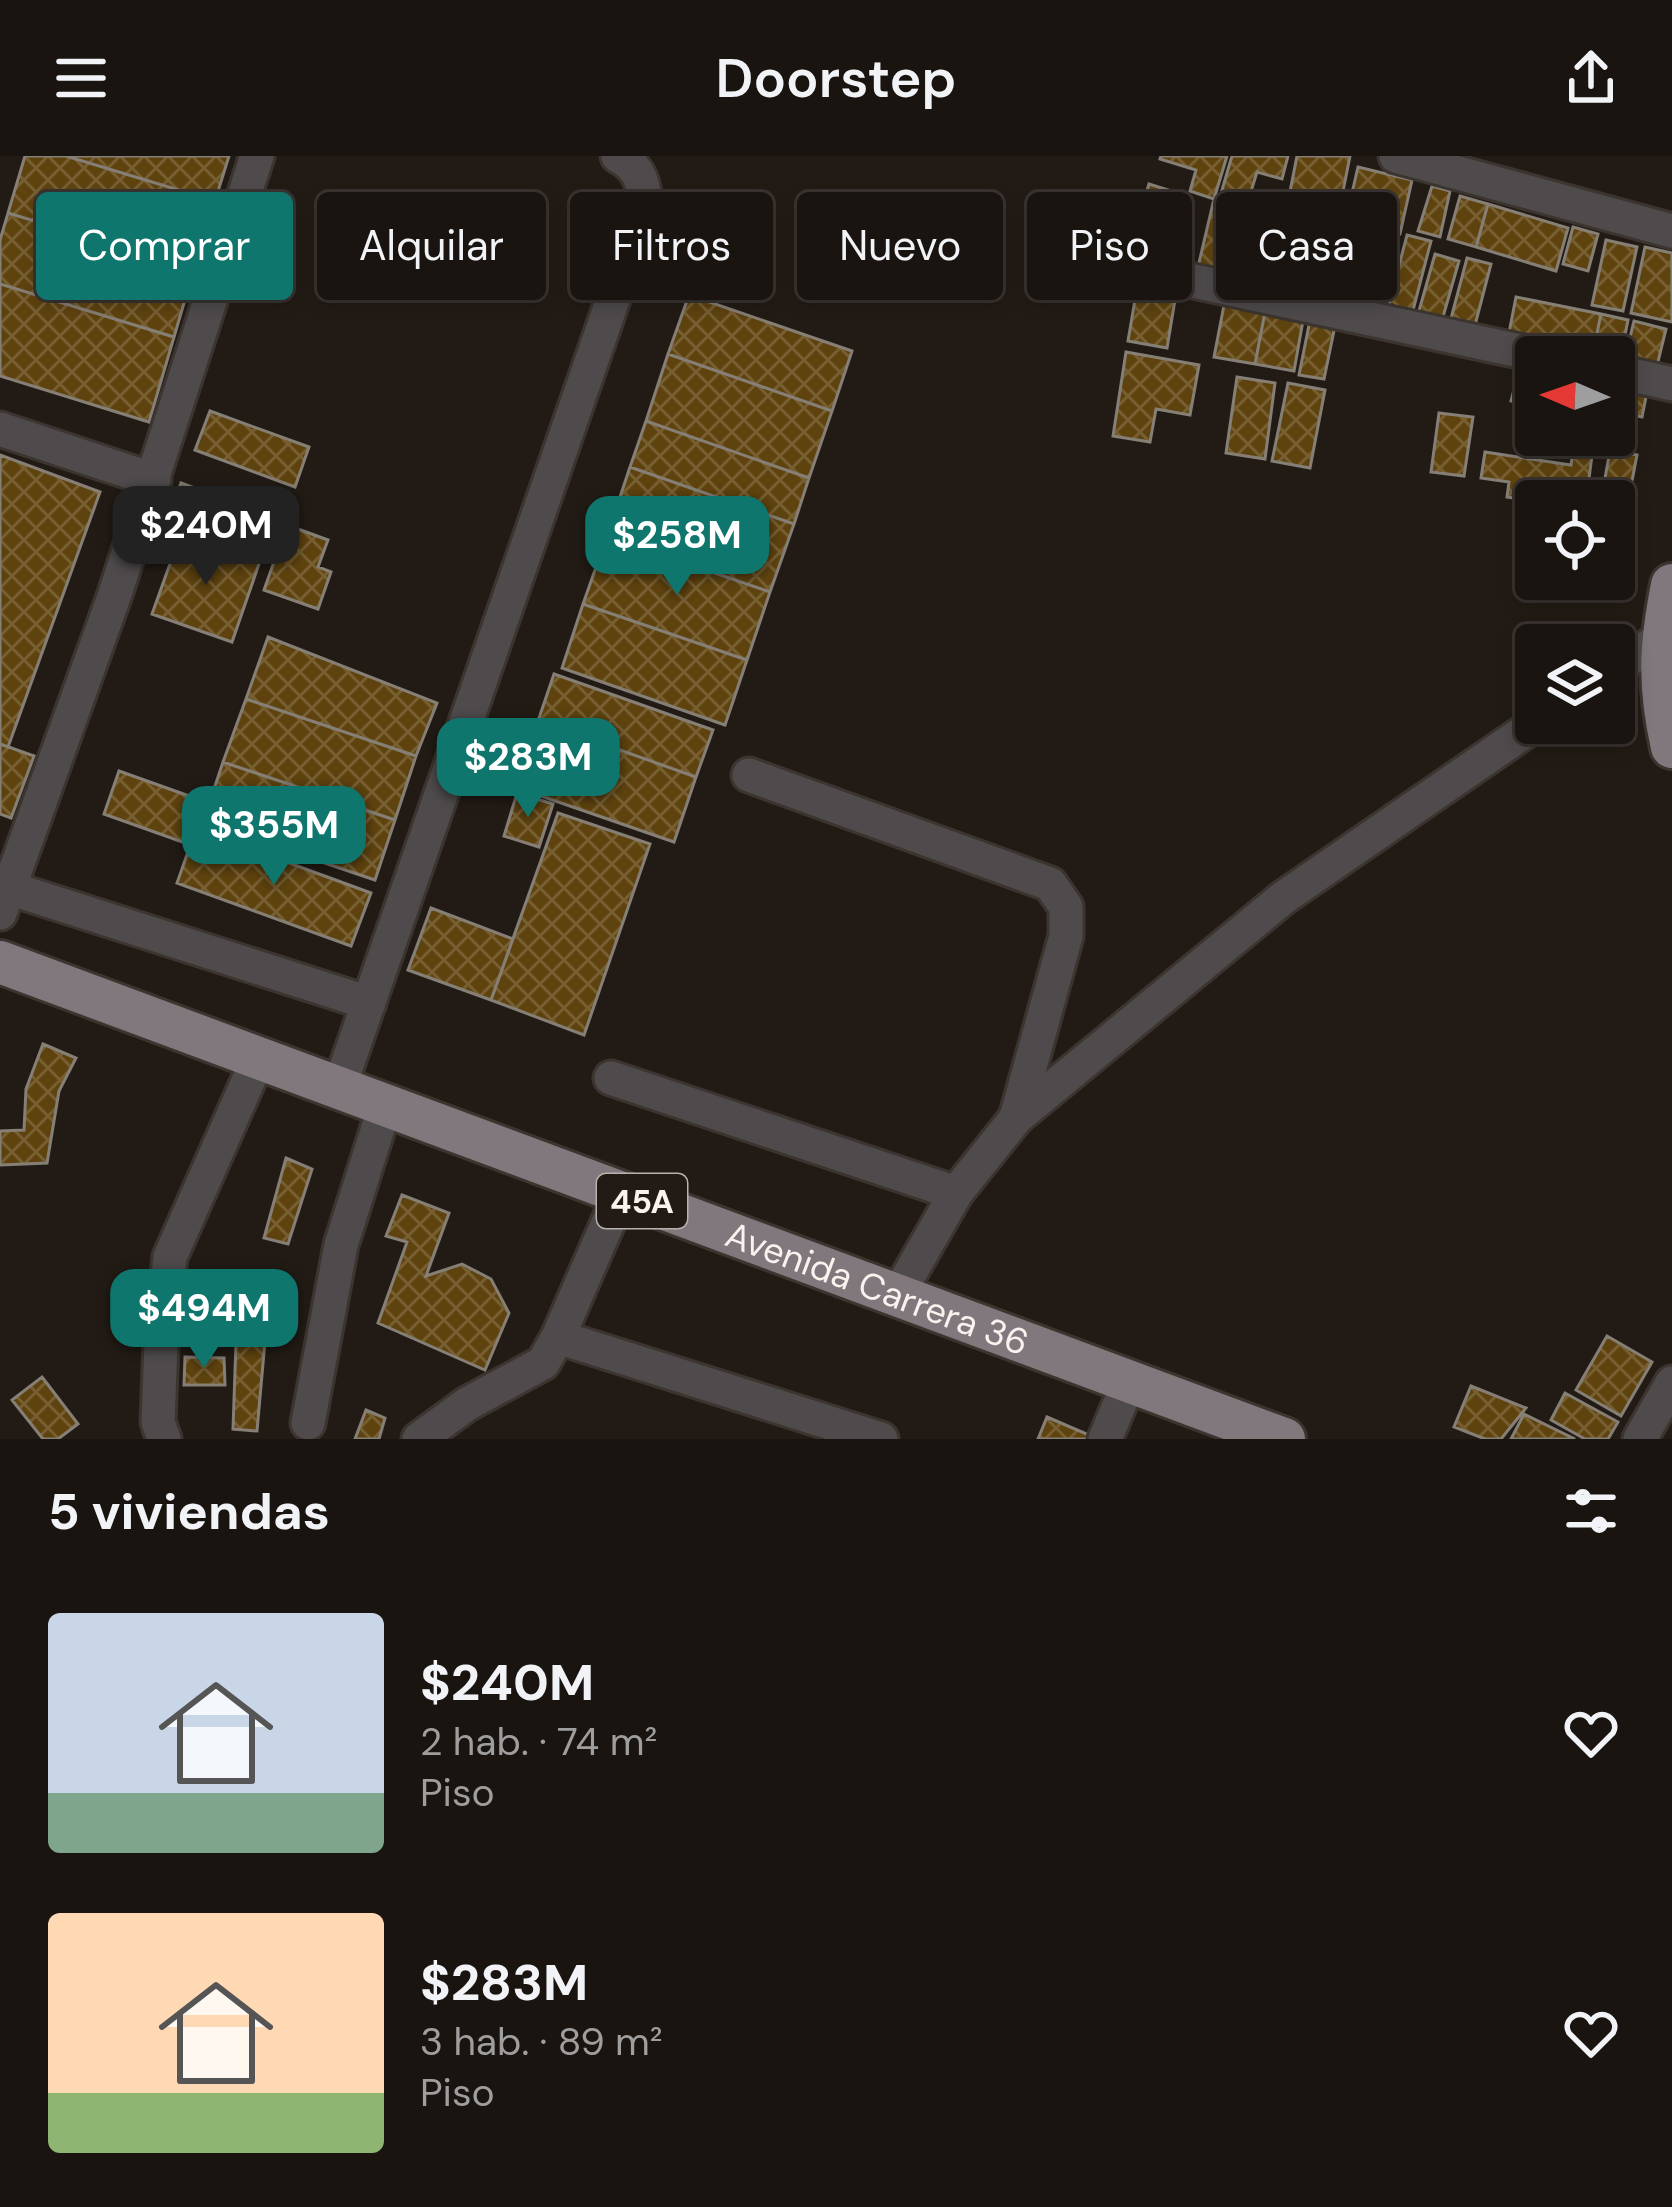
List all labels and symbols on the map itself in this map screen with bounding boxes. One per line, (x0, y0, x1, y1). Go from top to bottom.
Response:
north arrow (1515, 336, 1635, 456)
pin: $240M (122, 486, 290, 588)
pin: $258M (593, 496, 761, 598)
pin: $283M (444, 718, 612, 820)
pin: $355M (190, 786, 358, 888)
road number: 45A (597, 1174, 687, 1228)
street label: Avenida Carrera 36 (719, 1210, 1036, 1366)
pin: $494M (120, 1269, 288, 1371)

